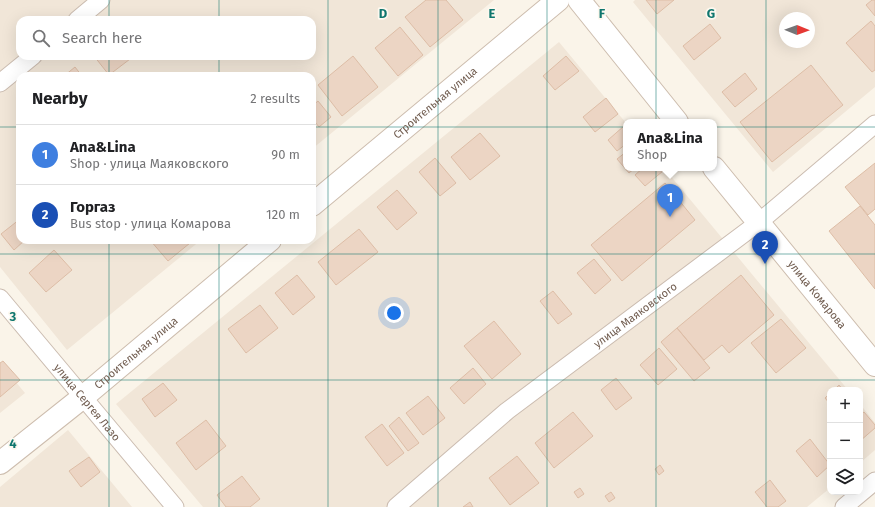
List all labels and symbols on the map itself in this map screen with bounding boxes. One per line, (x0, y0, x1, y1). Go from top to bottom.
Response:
text: D (379, 6, 388, 21)
text: E (489, 6, 496, 21)
text: F (599, 6, 606, 21)
text: G (707, 6, 715, 21)
north arrow (779, 12, 815, 48)
street label: Строительная улица (391, 64, 480, 142)
pin: 1 (657, 184, 683, 217)
pin: 2 (752, 231, 778, 264)
street label: улица Комарова (785, 258, 849, 331)
street label: улица Маяковского (591, 280, 680, 351)
your location (384, 303, 404, 323)
text: 3 (9, 309, 17, 324)
street label: Строительная улица (92, 314, 181, 392)
street label: улица Сергея Лазо (51, 361, 123, 444)
text: 4 (9, 436, 17, 451)

